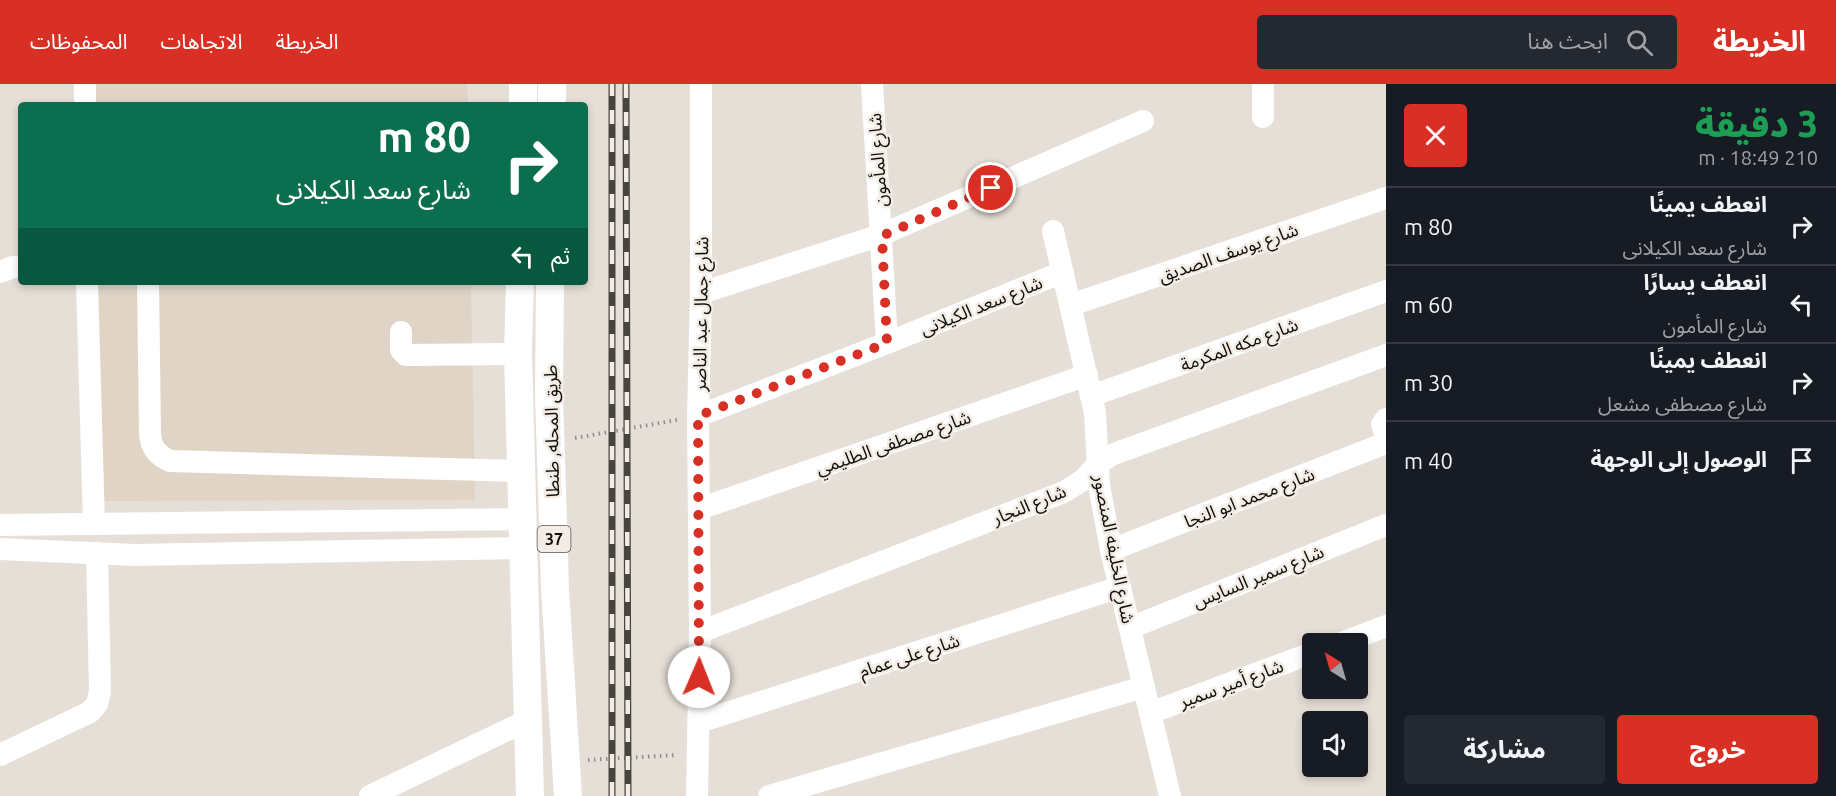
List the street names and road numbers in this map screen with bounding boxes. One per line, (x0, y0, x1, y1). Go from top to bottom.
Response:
street label: شارع المأمون (863, 112, 895, 208)
street label: شارع يوسف الصديق (1155, 219, 1302, 290)
street label: شارع جمال عبد الناصر (689, 236, 716, 393)
street label: شارع سعد الكيلانى (917, 271, 1047, 343)
street label: شارع مكه المكرمة (1177, 313, 1302, 379)
street label: طريق المحله, طنطا (540, 364, 564, 498)
street label: شارع مصطفى الطليمي (813, 406, 975, 483)
street label: شارع محمد ابو النجا (1181, 463, 1319, 536)
street label: شارع الخليفه المنصور (1086, 472, 1139, 626)
street label: شارع النجار (988, 480, 1071, 533)
road number: 37 (538, 526, 570, 552)
street label: شارع سمير السايس (1190, 541, 1328, 616)
street label: شارع على عمام (856, 629, 963, 685)
street label: شارع أمير سمير (1175, 655, 1287, 716)

